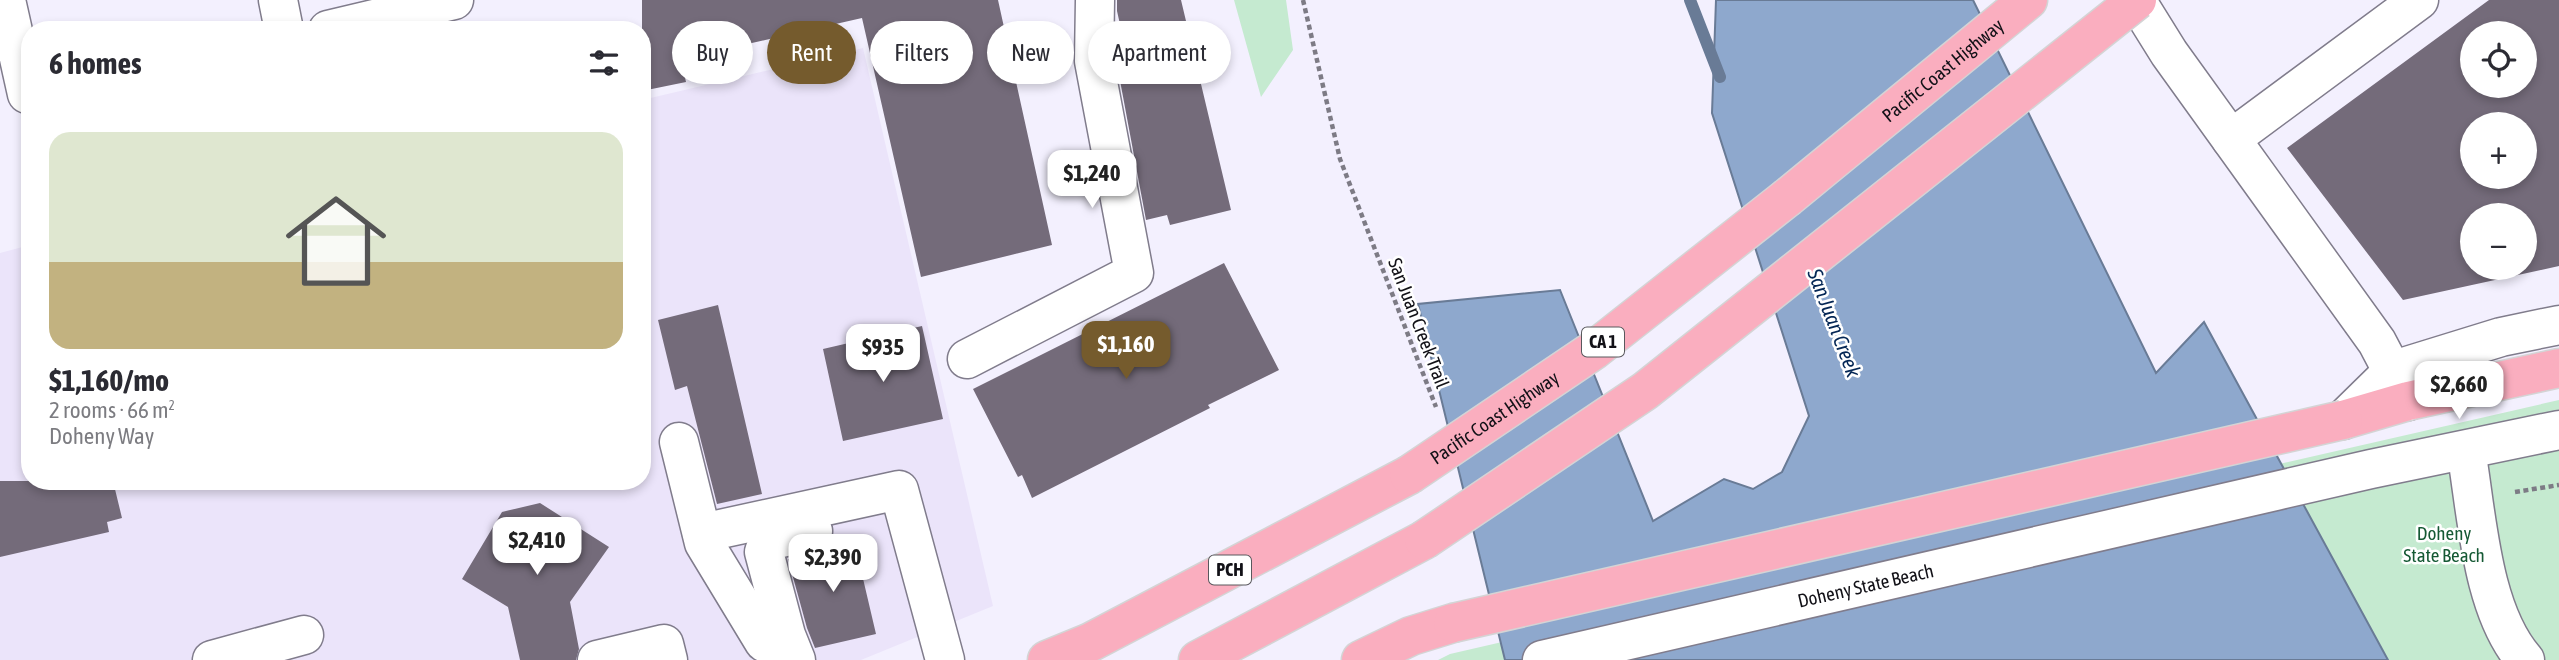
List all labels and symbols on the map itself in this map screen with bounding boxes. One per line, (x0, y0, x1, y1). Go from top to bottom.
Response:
street label: Pacific Coast Highway (1878, 14, 2008, 126)
pin: $1,240 (1035, 150, 1149, 210)
street label: San Juan Creek Trail (1384, 255, 1454, 391)
water label: San Juan Creek (1803, 264, 1867, 381)
pin: $1,160 (1069, 322, 1183, 381)
pin: $935 (842, 324, 924, 384)
road number: CA 1 (1582, 328, 1624, 356)
pin: $2,660 (2402, 362, 2516, 421)
street label: Pacific Coast Highway (1426, 366, 1563, 469)
pin: $2,410 (480, 518, 594, 577)
park label: Doheny State Beach (2403, 522, 2485, 566)
pin: $2,390 (776, 534, 890, 594)
road number: PCH (1209, 556, 1251, 584)
street label: Doheny State Beach (1795, 559, 1936, 612)

